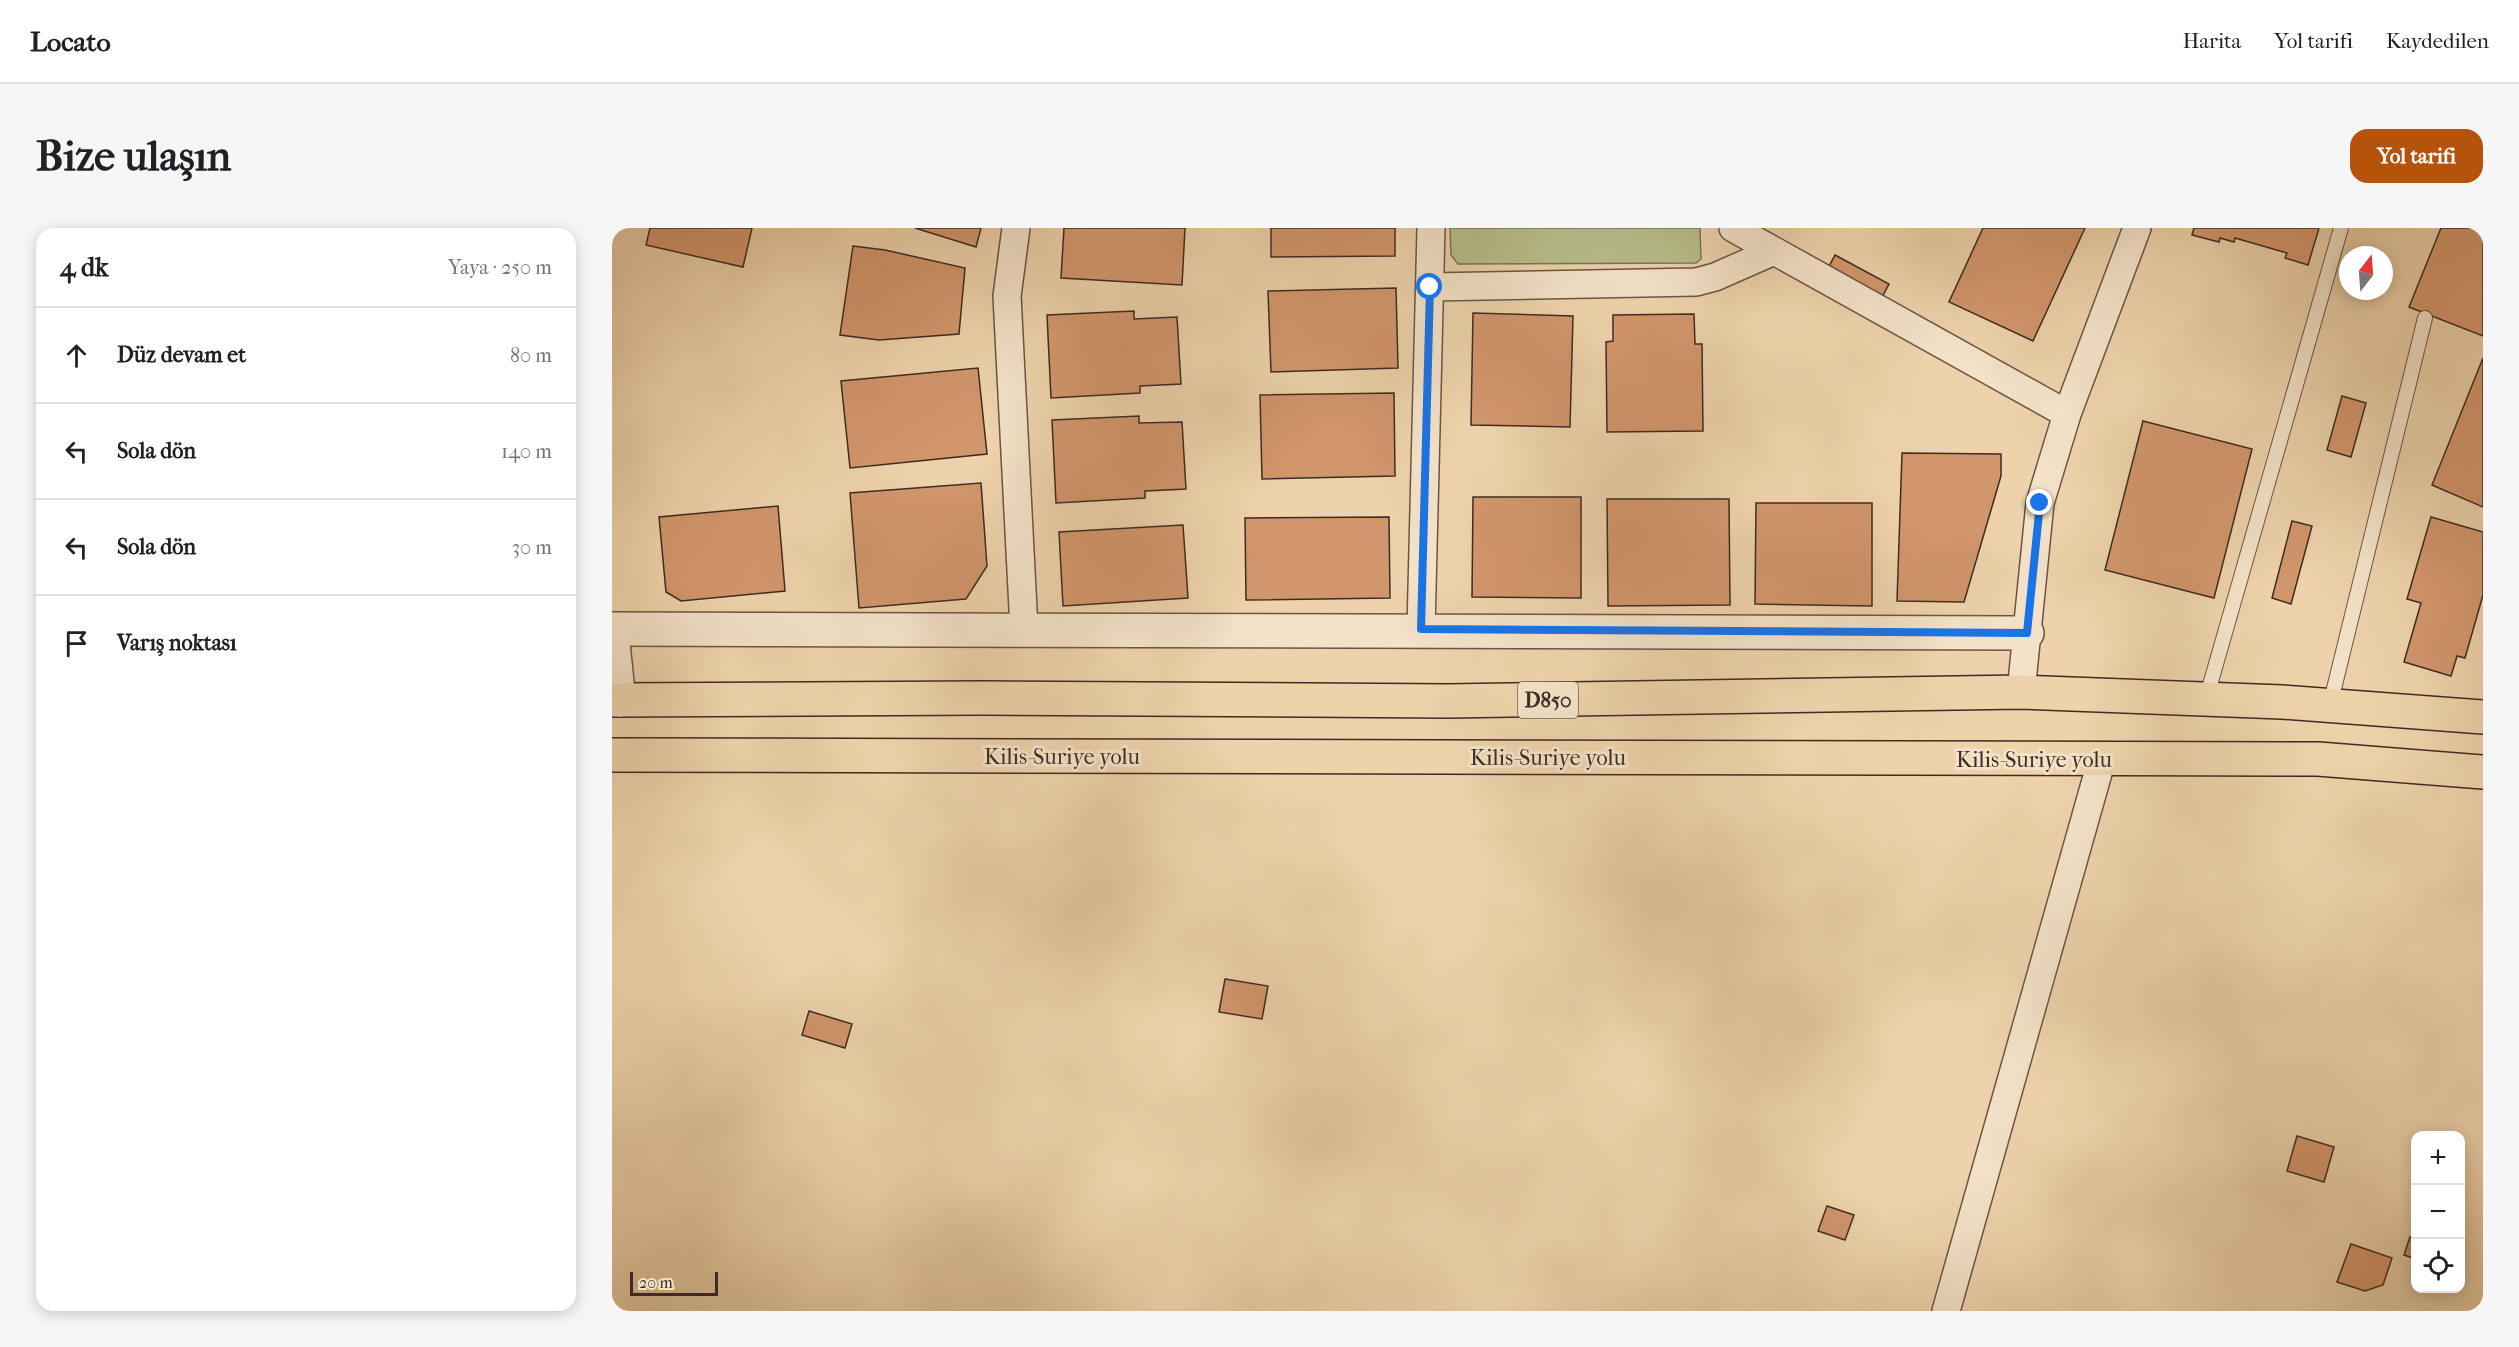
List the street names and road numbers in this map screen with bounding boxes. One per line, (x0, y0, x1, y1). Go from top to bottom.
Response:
road number: D850 (1518, 682, 1578, 718)
street label: Kilis-Suriye yolu (984, 744, 1141, 770)
street label: Kilis-Suriye yolu (1470, 745, 1627, 771)
street label: Kilis-Suriye yolu (1956, 747, 2113, 773)

